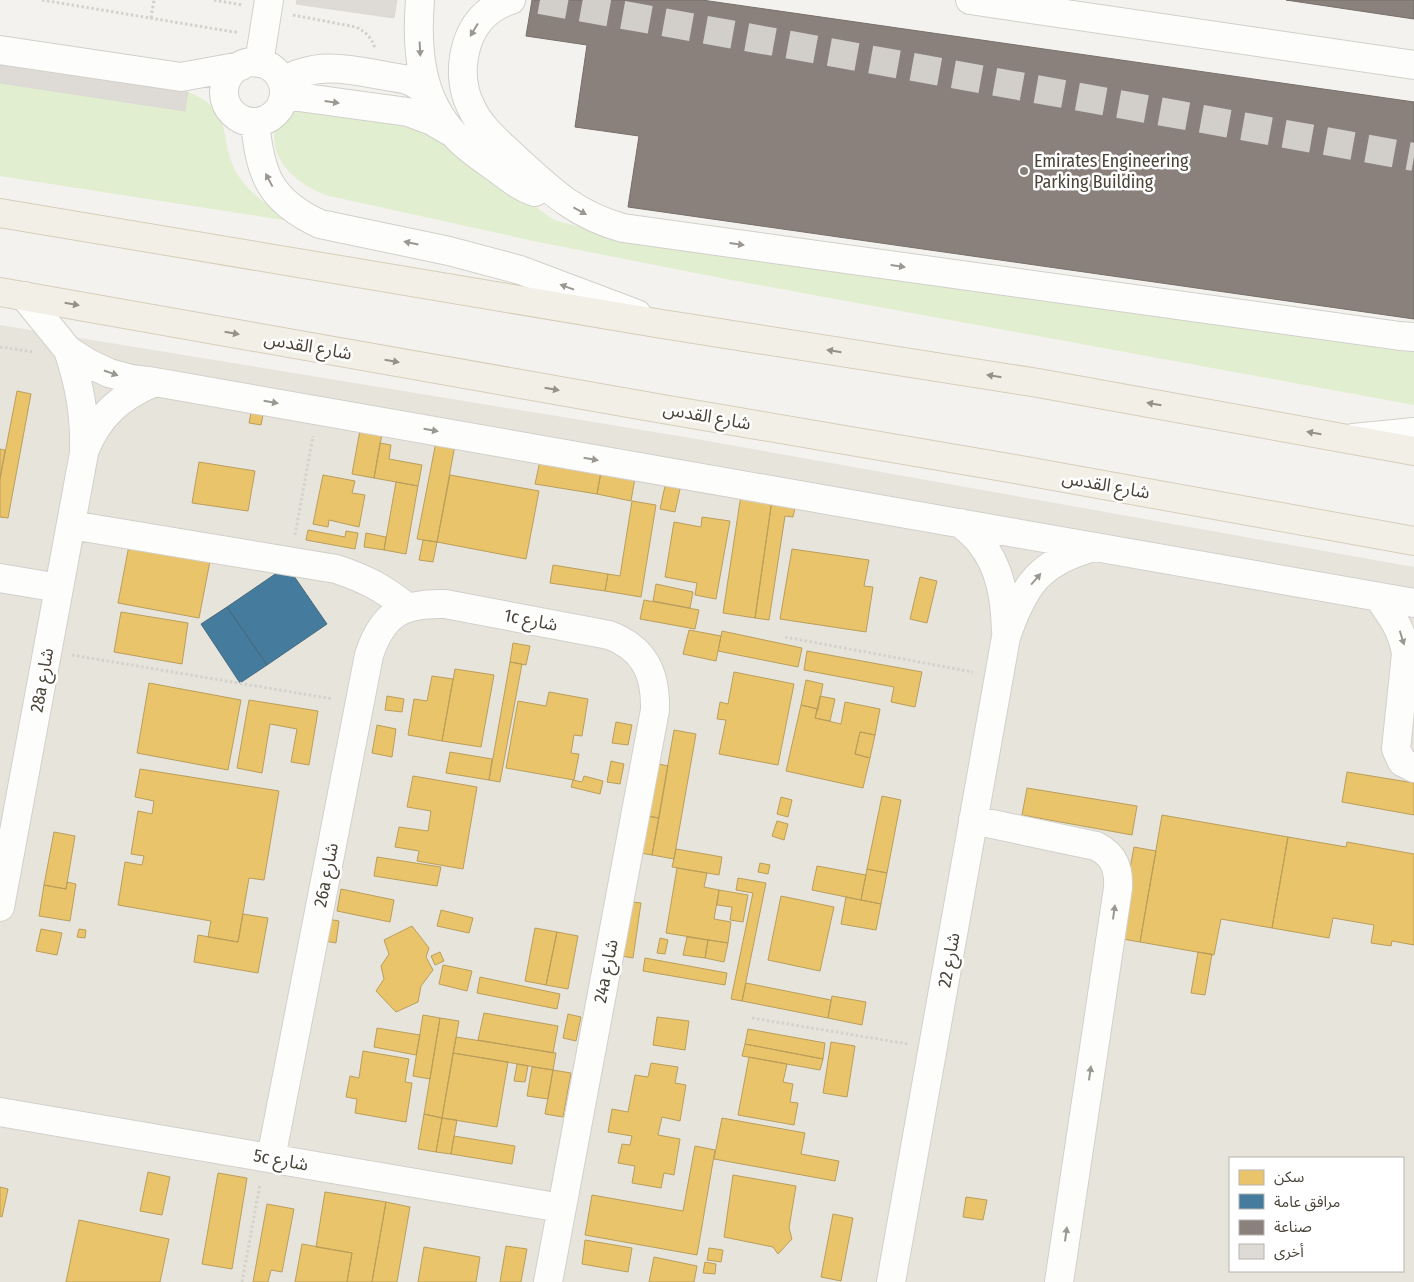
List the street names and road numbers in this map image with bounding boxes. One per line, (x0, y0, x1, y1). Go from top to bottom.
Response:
street label: شارع القدس (262, 327, 354, 367)
street label: شارع القدس (661, 397, 753, 437)
street label: شارع القدس (1060, 466, 1152, 506)
street label: 1c شارع (502, 604, 560, 639)
street label: 28a شارع (26, 646, 61, 714)
street label: 26a شارع (309, 841, 346, 910)
street label: شارع 22 (933, 931, 968, 990)
street label: 24a شارع (589, 937, 626, 1005)
street label: 5c شارع (251, 1144, 310, 1179)

